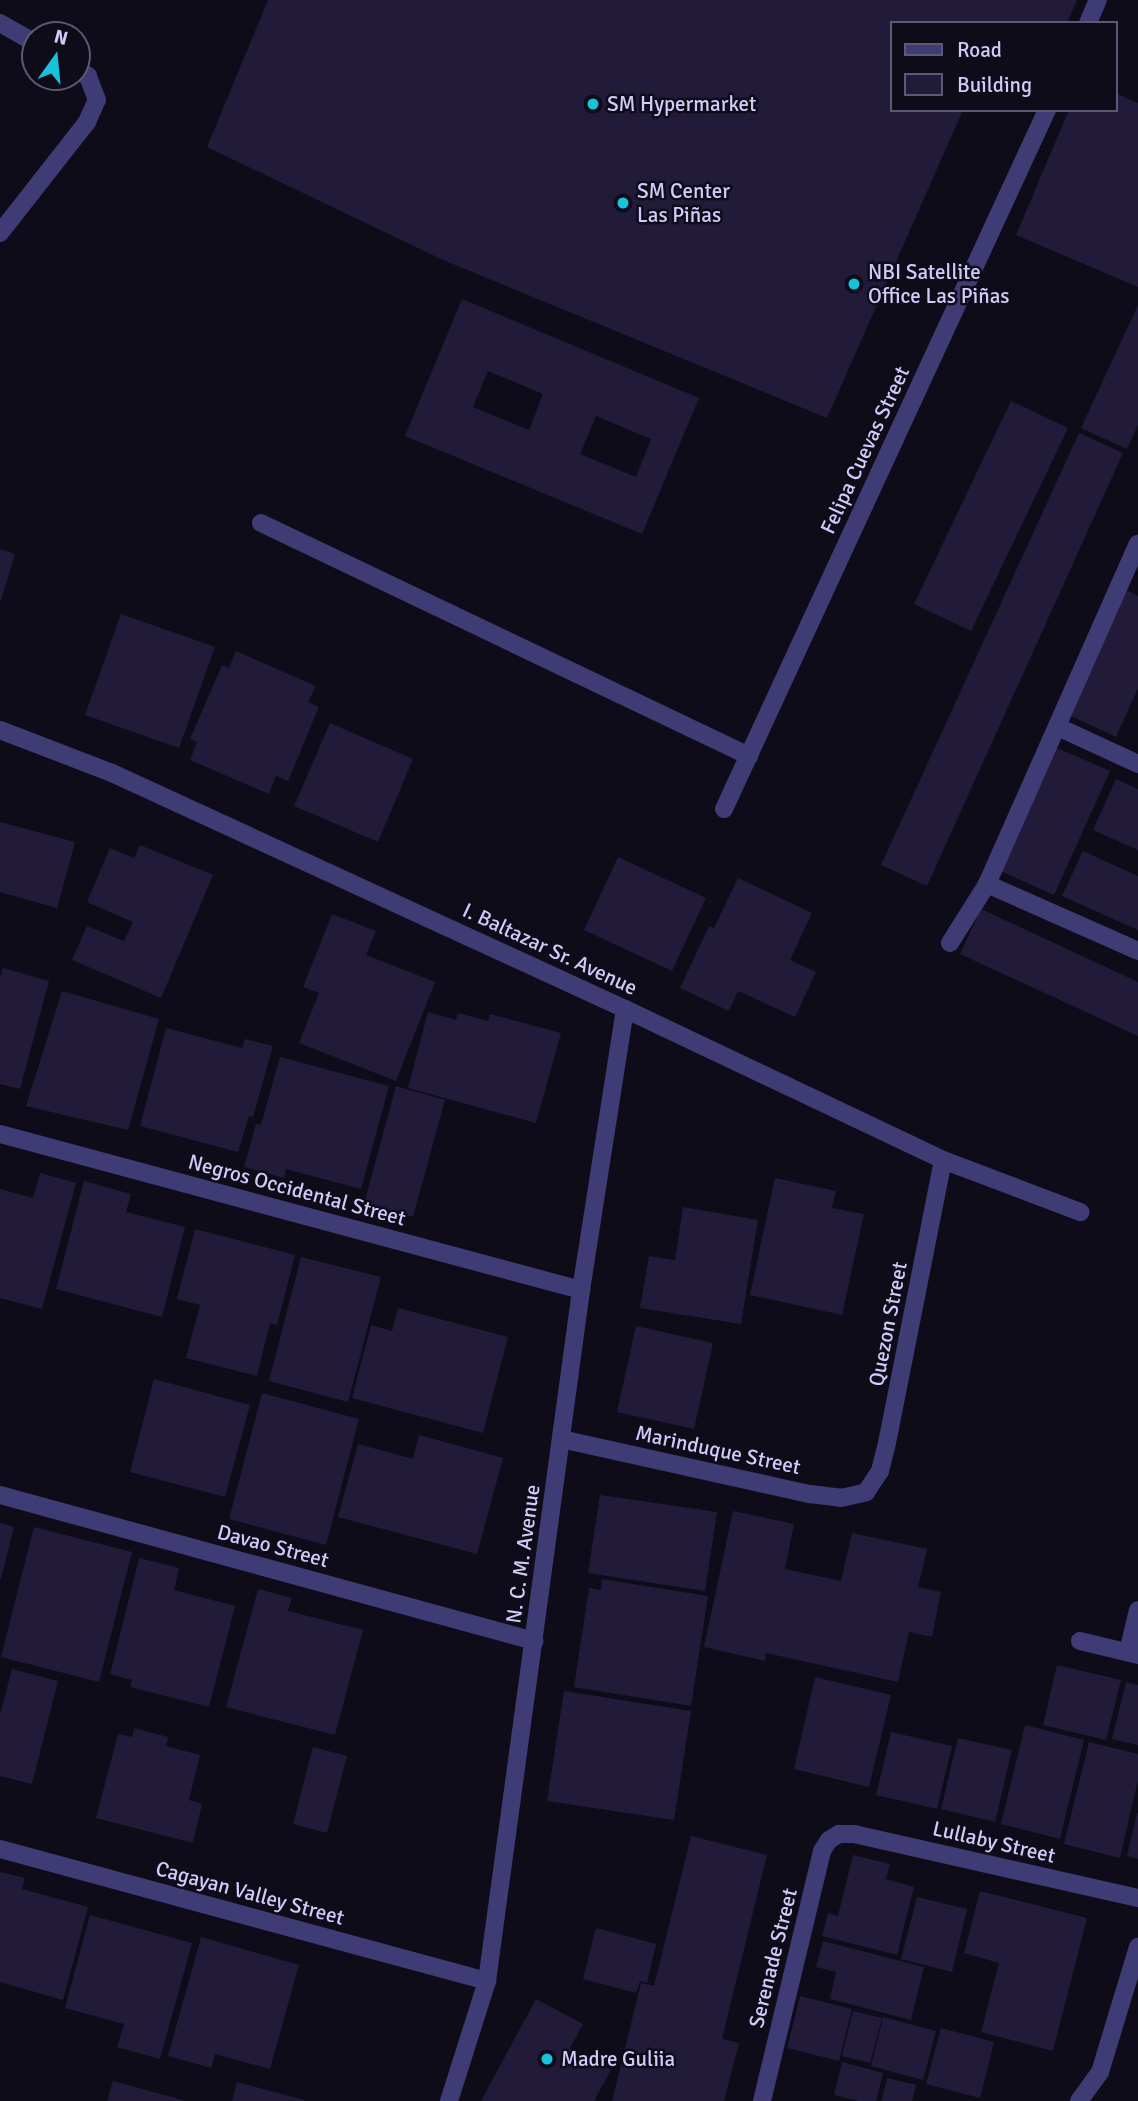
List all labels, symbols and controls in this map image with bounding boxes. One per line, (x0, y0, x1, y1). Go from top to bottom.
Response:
north arrow (21, 21, 91, 91)
legend (890, 21, 1117, 112)
text: N (51, 24, 70, 51)
text: Road (957, 37, 1002, 63)
text: Building (957, 72, 1032, 98)
place label: SM Hypermarket (607, 91, 756, 117)
marker: SM Hypermarket (585, 96, 601, 112)
place label: SM Center Las Piñas (637, 178, 730, 228)
marker: SM Center Las Piñas (615, 195, 631, 211)
place label: NBI Satellite Office Las Piñas (868, 259, 1010, 309)
marker: NBI Satellite Office Las Piñas (846, 276, 862, 292)
street label: Felipa Cuevas Street (815, 362, 915, 538)
street label: I. Baltazar Sr. Avenue (459, 898, 641, 1000)
street label: Negros Occidental Street (186, 1149, 408, 1231)
street label: Quezon Street (864, 1260, 912, 1388)
street label: Marinduque Street (633, 1420, 803, 1480)
street label: N. C. M. Avenue (501, 1483, 545, 1625)
street label: Davao Street (215, 1519, 331, 1573)
street label: Lullaby Street (930, 1816, 1058, 1868)
street label: Cagayan Valley Street (153, 1856, 347, 1930)
street label: Serenade Street (743, 1886, 803, 2030)
place label: Madre Guliia (561, 2046, 675, 2072)
marker: Madre Guliia (539, 2051, 555, 2067)

